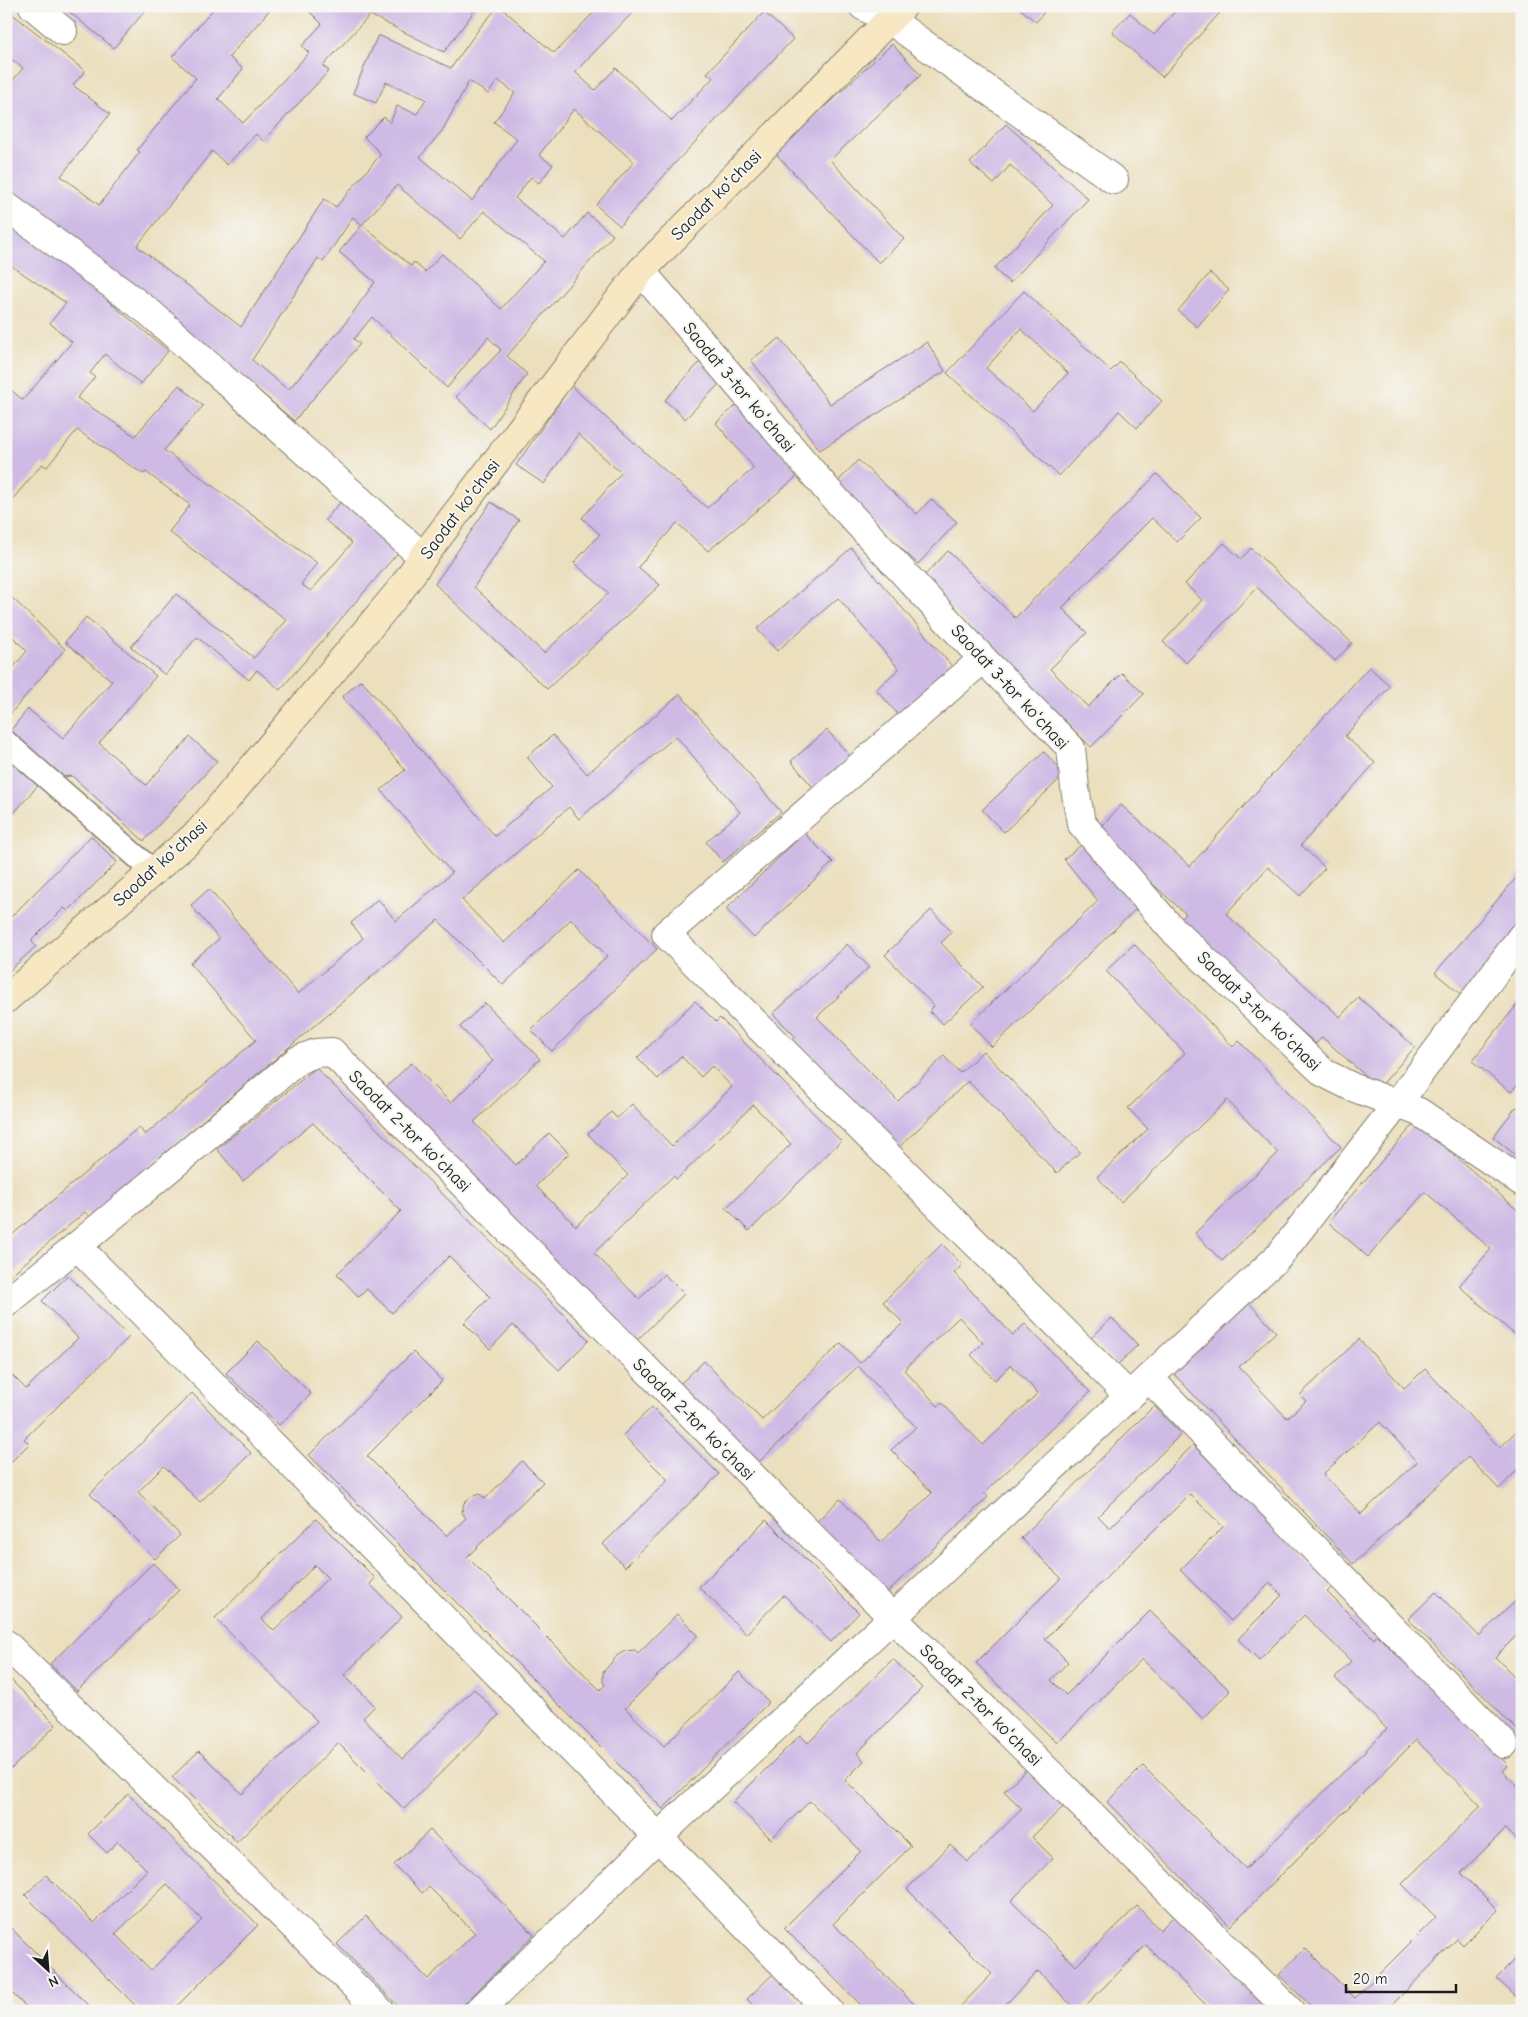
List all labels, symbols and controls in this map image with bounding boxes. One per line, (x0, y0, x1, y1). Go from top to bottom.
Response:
street label: Saodat koʻchasi (667, 146, 766, 245)
street label: Saodat 3-tor koʻchasi (678, 318, 799, 457)
street label: Saodat koʻchasi (416, 455, 505, 563)
street label: Saodat 3-tor koʻchasi (946, 620, 1073, 754)
street label: Saodat koʻchasi (109, 815, 212, 911)
street label: Saodat 3-tor koʻchasi (1193, 947, 1325, 1076)
street label: Saodat 2-tor koʻchasi (344, 1066, 475, 1197)
street label: Saodat 2-tor koʻchasi (628, 1354, 759, 1485)
street label: Saodat 2-tor koʻchasi (915, 1640, 1046, 1771)
north arrow (22, 1944, 72, 1994)
scale bar (1346, 1962, 1456, 1994)
text: 20 m (1353, 1970, 1387, 1988)
text: N (46, 1972, 61, 1991)

